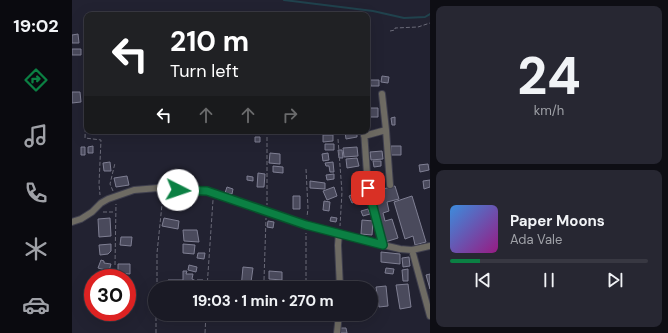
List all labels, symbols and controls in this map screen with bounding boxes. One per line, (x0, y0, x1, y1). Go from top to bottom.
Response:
text: 19:02 (13, 14, 59, 38)
text: 210 m (170, 23, 249, 60)
icon: left (104, 28, 156, 80)
text: 24 (517, 42, 581, 110)
text: Turn left (170, 59, 239, 83)
icon: directions (22, 66, 50, 94)
text: km/h (534, 102, 564, 119)
icon: left (153, 104, 175, 126)
icon: ahead (195, 104, 217, 126)
icon: ahead (237, 104, 259, 126)
icon: right (279, 104, 301, 126)
icon: music (22, 122, 50, 150)
position arrow (157, 169, 199, 211)
pin (351, 171, 385, 205)
icon: arrive (357, 177, 379, 199)
icon: phone (22, 179, 50, 207)
text: Paper Moons (510, 211, 605, 231)
text: Ada Vale (510, 231, 562, 248)
icon: climate (22, 235, 50, 263)
speed limit sign: 30 (84, 269, 136, 321)
icon: previous (472, 269, 494, 291)
icon: pause (538, 269, 560, 291)
icon: next (604, 269, 626, 291)
icon: car (22, 291, 50, 319)
text: 19:03 · 1 min · 270 m (192, 291, 334, 311)

